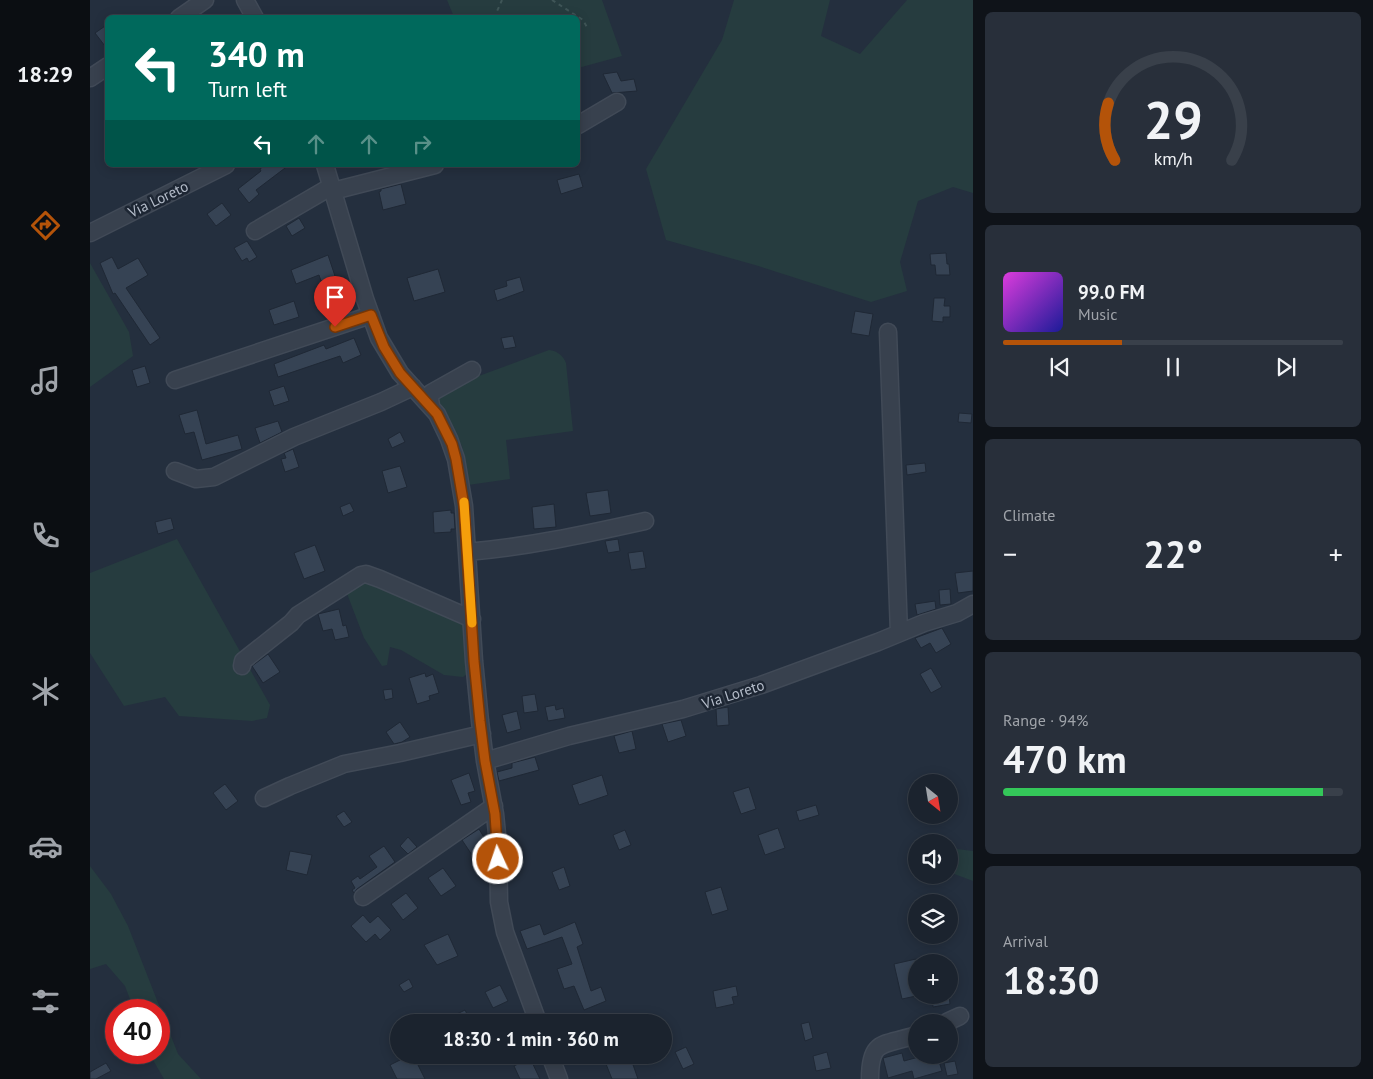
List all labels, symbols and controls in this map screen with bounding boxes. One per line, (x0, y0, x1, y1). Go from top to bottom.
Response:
text: 340 m (208, 31, 305, 77)
icon: left (125, 35, 190, 100)
text: 18:29 (17, 60, 73, 88)
text: Turn left (208, 75, 287, 103)
text: 29 (1144, 86, 1202, 153)
icon: left (249, 130, 277, 158)
icon: ahead (302, 130, 330, 158)
icon: ahead (355, 130, 383, 158)
icon: right (408, 130, 436, 158)
text: km/h (1153, 147, 1193, 170)
street label: Via Loreto (124, 176, 191, 222)
icon: directions (28, 208, 63, 243)
pin (314, 276, 356, 327)
text: 99.0 FM (1078, 280, 1145, 304)
icon: arrive (321, 283, 349, 311)
text: Music (1078, 304, 1118, 324)
icon: previous (1046, 353, 1074, 381)
icon: pause (1159, 353, 1187, 381)
icon: next (1272, 353, 1300, 381)
icon: music (28, 363, 63, 398)
text: Climate (1003, 505, 1055, 525)
icon: phone (28, 518, 63, 553)
text: 22° (1143, 529, 1203, 578)
text: − (1003, 535, 1017, 572)
text: + (1329, 535, 1343, 572)
icon: climate (28, 674, 63, 709)
street label: Via Loreto (698, 675, 767, 713)
text: Range · 94% (1003, 710, 1088, 730)
text: 470 km (1003, 734, 1127, 783)
north arrow (908, 774, 958, 824)
map controls (908, 774, 958, 1064)
icon: car (28, 829, 63, 864)
position arrow (471, 832, 523, 884)
button: sound (908, 834, 958, 884)
button: layers (908, 894, 958, 944)
text: Arrival (1003, 931, 1048, 951)
button: + (908, 954, 958, 1004)
text: 18:30 (1003, 955, 1099, 1004)
icon: filters (28, 984, 63, 1019)
speed limit sign: 40 (105, 999, 170, 1064)
button: − (908, 1014, 958, 1064)
text: 18:30 · 1 min · 360 m (443, 1027, 619, 1051)

